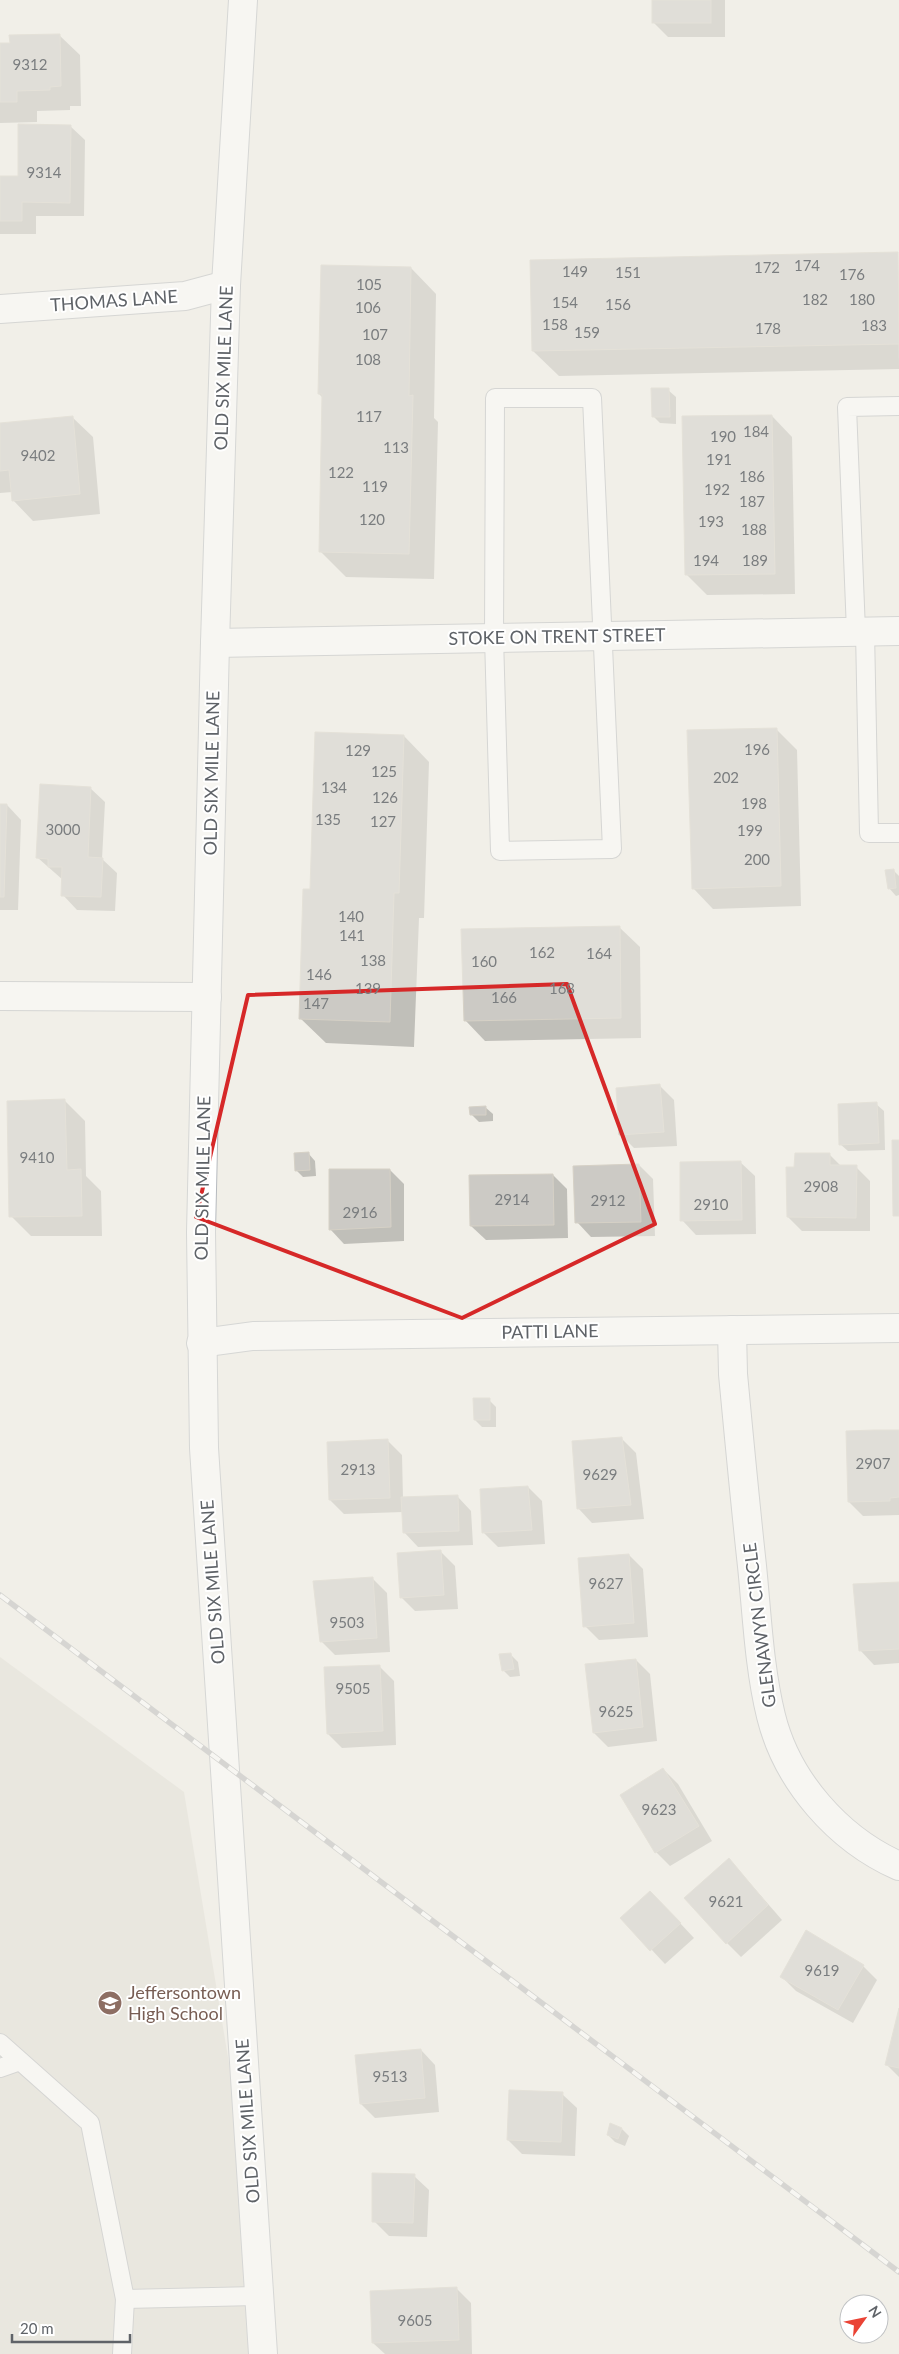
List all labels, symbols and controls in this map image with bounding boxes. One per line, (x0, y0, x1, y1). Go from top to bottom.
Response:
house number: 9312 (13, 55, 47, 73)
house number: 9314 (27, 163, 62, 181)
house number: 174 (794, 256, 820, 274)
house number: 172 (754, 258, 780, 276)
house number: 149 (562, 262, 588, 280)
house number: 151 (615, 263, 641, 281)
house number: 176 (839, 265, 865, 283)
house number: 105 (356, 275, 382, 293)
street label: THOMAS LANE (50, 285, 178, 315)
street label: OLD SIX MILE LANE (209, 285, 237, 451)
house number: 182 (802, 290, 828, 308)
house number: 180 (849, 290, 875, 308)
house number: 154 (552, 293, 578, 311)
house number: 156 (605, 295, 631, 313)
house number: 106 (355, 298, 381, 316)
house number: 158 (542, 315, 568, 333)
house number: 183 (861, 316, 887, 334)
house number: 178 (755, 319, 781, 337)
house number: 159 (574, 323, 600, 341)
house number: 107 (362, 325, 388, 343)
house number: 108 (355, 350, 381, 368)
house number: 117 (356, 407, 382, 425)
house number: 184 (743, 422, 769, 440)
house number: 190 (710, 427, 736, 445)
house number: 113 (383, 438, 409, 456)
house number: 9402 (21, 446, 55, 464)
house number: 191 (706, 450, 732, 468)
house number: 122 (328, 463, 354, 481)
house number: 186 (739, 467, 765, 485)
house number: 119 (362, 477, 388, 495)
house number: 192 (704, 480, 730, 498)
house number: 187 (739, 492, 765, 510)
house number: 120 (359, 510, 385, 528)
house number: 193 (698, 512, 724, 530)
house number: 188 (741, 520, 767, 538)
house number: 194 (693, 551, 719, 569)
house number: 189 (742, 551, 768, 569)
street label: STOKE ON TRENT STREET (448, 623, 666, 649)
street label: OLD SIX MILE LANE (199, 690, 223, 855)
house number: 196 (744, 740, 770, 758)
house number: 129 (345, 741, 371, 759)
house number: 125 (371, 762, 397, 780)
house number: 202 (713, 768, 739, 786)
house number: 134 (321, 778, 347, 796)
house number: 126 (372, 788, 398, 806)
house number: 198 (741, 794, 767, 812)
house number: 135 (315, 810, 341, 828)
house number: 127 (370, 812, 396, 830)
house number: 3000 (46, 820, 81, 838)
house number: 199 (737, 821, 763, 839)
house number: 200 (744, 850, 770, 868)
house number: 140 (338, 907, 364, 925)
house number: 141 (339, 926, 365, 944)
house number: 162 (529, 943, 555, 961)
house number: 164 (586, 944, 612, 962)
house number: 138 (360, 951, 386, 969)
house number: 160 (471, 952, 497, 970)
house number: 146 (306, 965, 332, 983)
house number: 139 (355, 979, 381, 997)
house number: 168 (549, 979, 575, 997)
house number: 166 (491, 988, 517, 1006)
house number: 147 (303, 994, 329, 1012)
street label: OLD SIX MILE LANE (190, 1095, 214, 1260)
house number: 9410 (20, 1148, 55, 1166)
house number: 2908 (804, 1177, 838, 1195)
house number: 2914 (495, 1190, 530, 1208)
house number: 2912 (591, 1191, 625, 1209)
house number: 2910 (694, 1195, 729, 1213)
house number: 2916 (343, 1203, 378, 1221)
street label: PATTI LANE (501, 1319, 599, 1343)
house number: 2907 (856, 1454, 891, 1472)
house number: 2913 (341, 1460, 375, 1478)
house number: 9629 (583, 1465, 617, 1483)
street label: OLD SIX MILE LANE (195, 1499, 229, 1665)
street label: GLENAWYN CIRCLE (738, 1541, 780, 1709)
house number: 9627 (589, 1574, 624, 1592)
house number: 9503 (330, 1613, 364, 1631)
house number: 9505 (336, 1679, 370, 1697)
house number: 9625 (599, 1702, 633, 1720)
house number: 9623 (642, 1800, 676, 1818)
house number: 9621 (709, 1892, 743, 1910)
house number: 9619 (805, 1961, 839, 1979)
place label: Jeffersontown High School (128, 1981, 241, 2024)
school or university icon: Jeffersontown High School (97, 1990, 123, 2016)
street label: OLD SIX MILE LANE (230, 2038, 264, 2204)
house number: 9513 (373, 2067, 407, 2085)
north arrow (839, 2294, 889, 2344)
text: N (865, 2302, 885, 2321)
house number: 9605 (398, 2311, 432, 2329)
scale bar (12, 2312, 130, 2344)
text: 20 m (20, 2319, 54, 2337)

